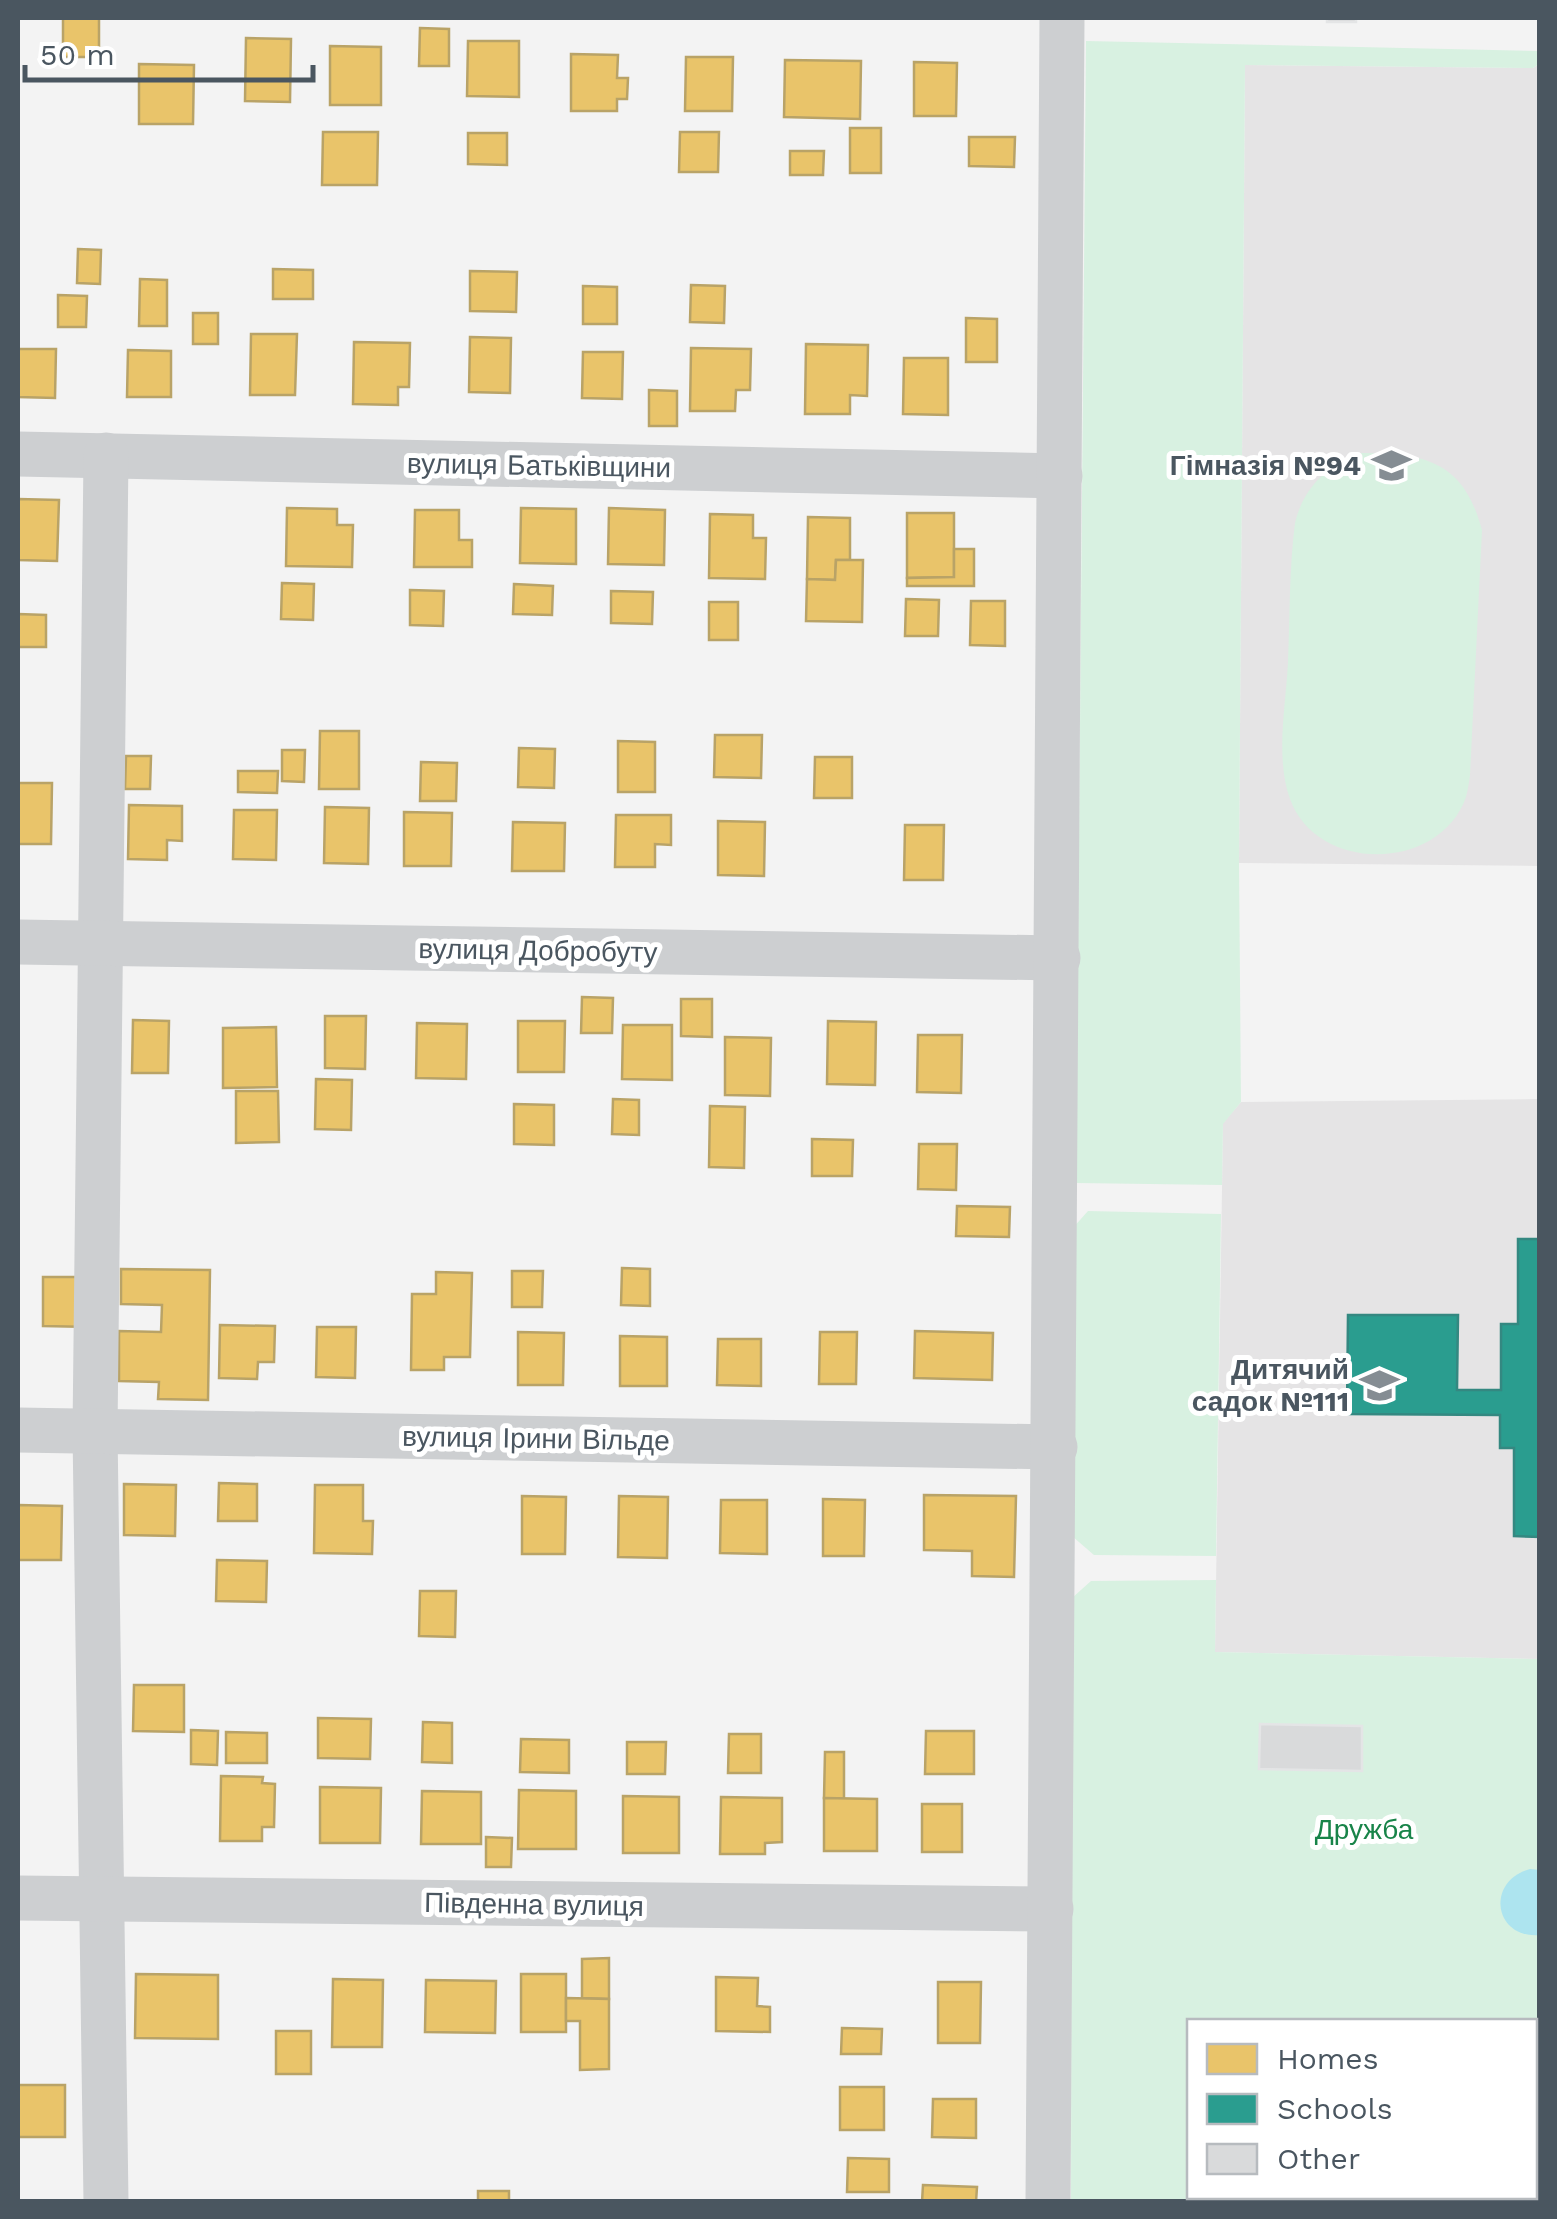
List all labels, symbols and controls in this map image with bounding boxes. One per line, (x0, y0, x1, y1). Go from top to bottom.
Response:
scale bar (25, 20, 312, 82)
text: 50 m (40, 37, 115, 72)
school or university icon: Гімназія №94 (1370, 444, 1412, 486)
street label: вулиця Батьківщини (407, 447, 671, 484)
place label: Гімназія №94 (1170, 449, 1361, 482)
street label: вулиця Добробуту (418, 932, 658, 969)
place label: Дитячий садок №111 (1192, 1353, 1349, 1418)
school or university icon: Дитячий садок №111 (1358, 1364, 1400, 1406)
street label: вулиця Ірини Вільде (402, 1420, 670, 1457)
park label: Дружба (1315, 1813, 1414, 1846)
street label: Південна вулиця (424, 1886, 644, 1923)
legend (1187, 2019, 1537, 2199)
text: Homes (1277, 2041, 1379, 2076)
text: Schools (1277, 2091, 1393, 2126)
text: Other (1277, 2141, 1360, 2176)

